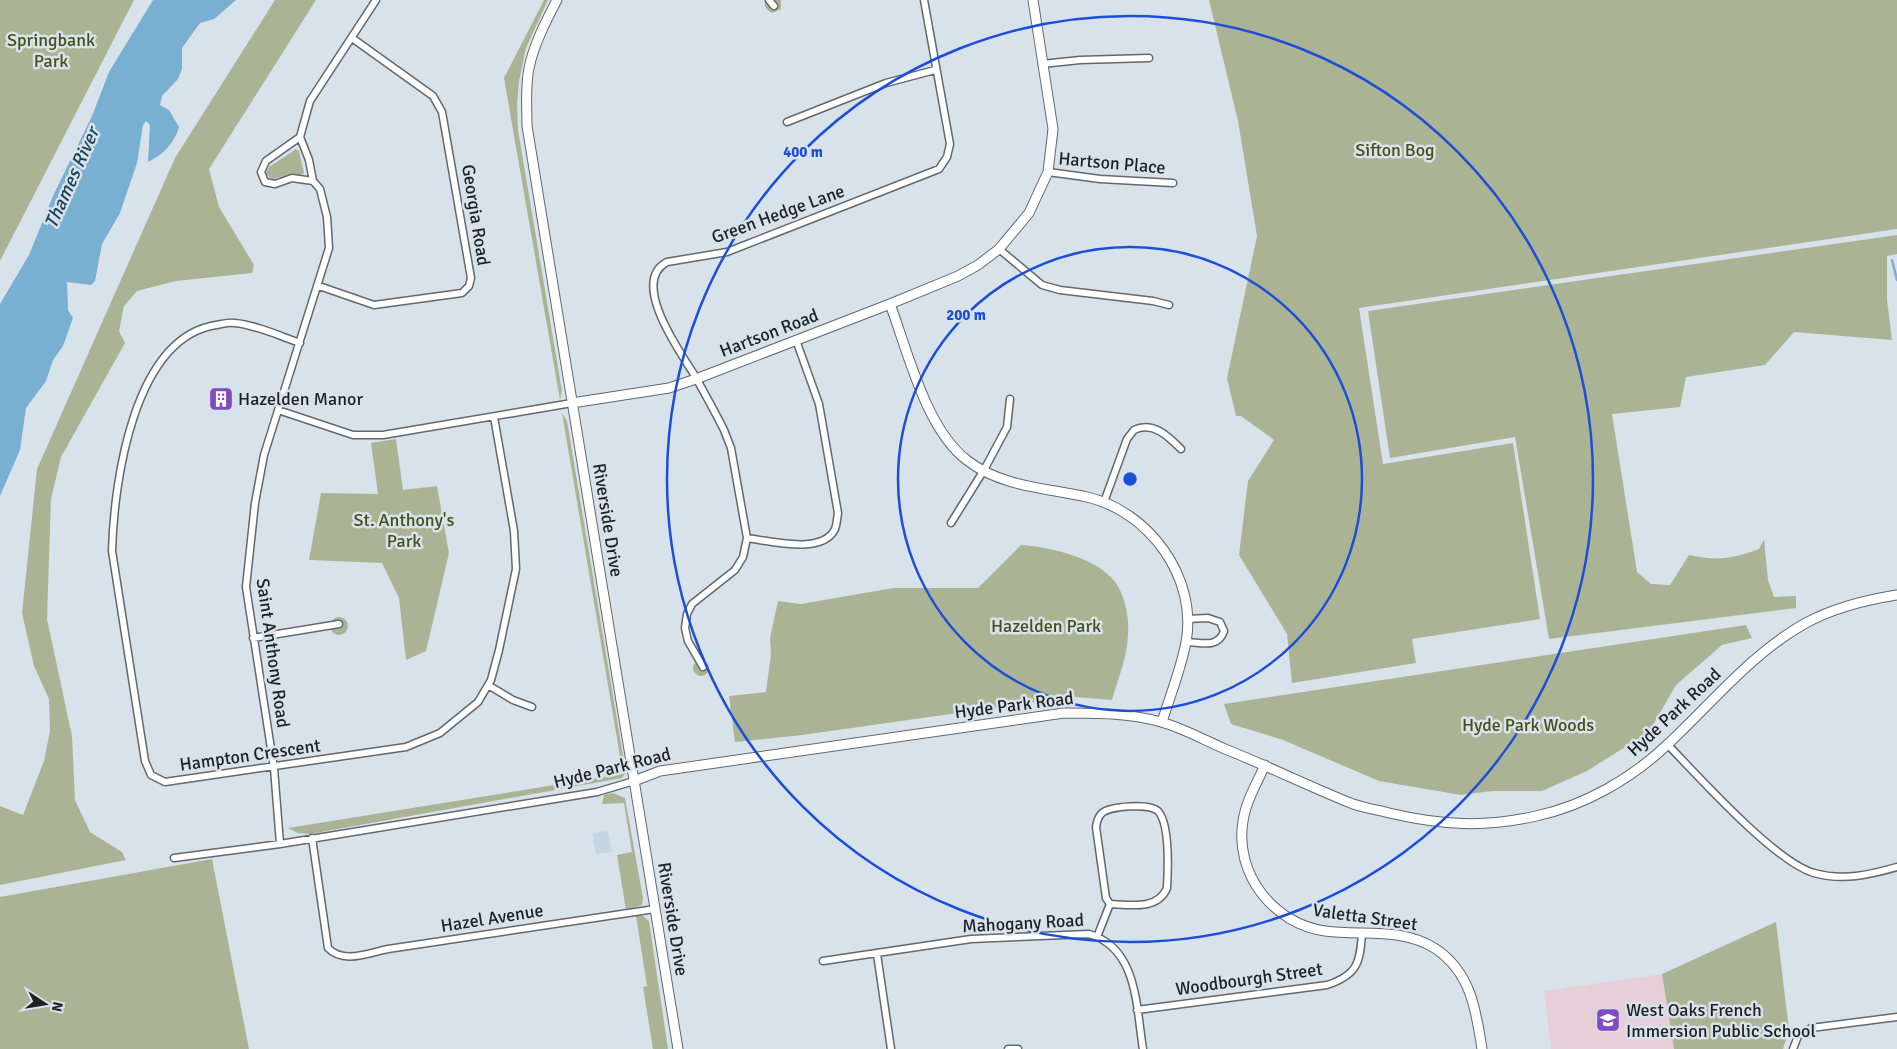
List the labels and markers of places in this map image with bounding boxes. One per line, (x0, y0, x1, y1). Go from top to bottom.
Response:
building icon: Hazelden Manor (208, 386, 234, 412)
place label: Hazelden Manor (238, 388, 363, 410)
centre of rings (1121, 470, 1139, 488)
place label: West Oaks French Immersion Public School (1626, 999, 1816, 1042)
school or university icon: West Oaks French Immersion Public School (1595, 1007, 1621, 1033)

